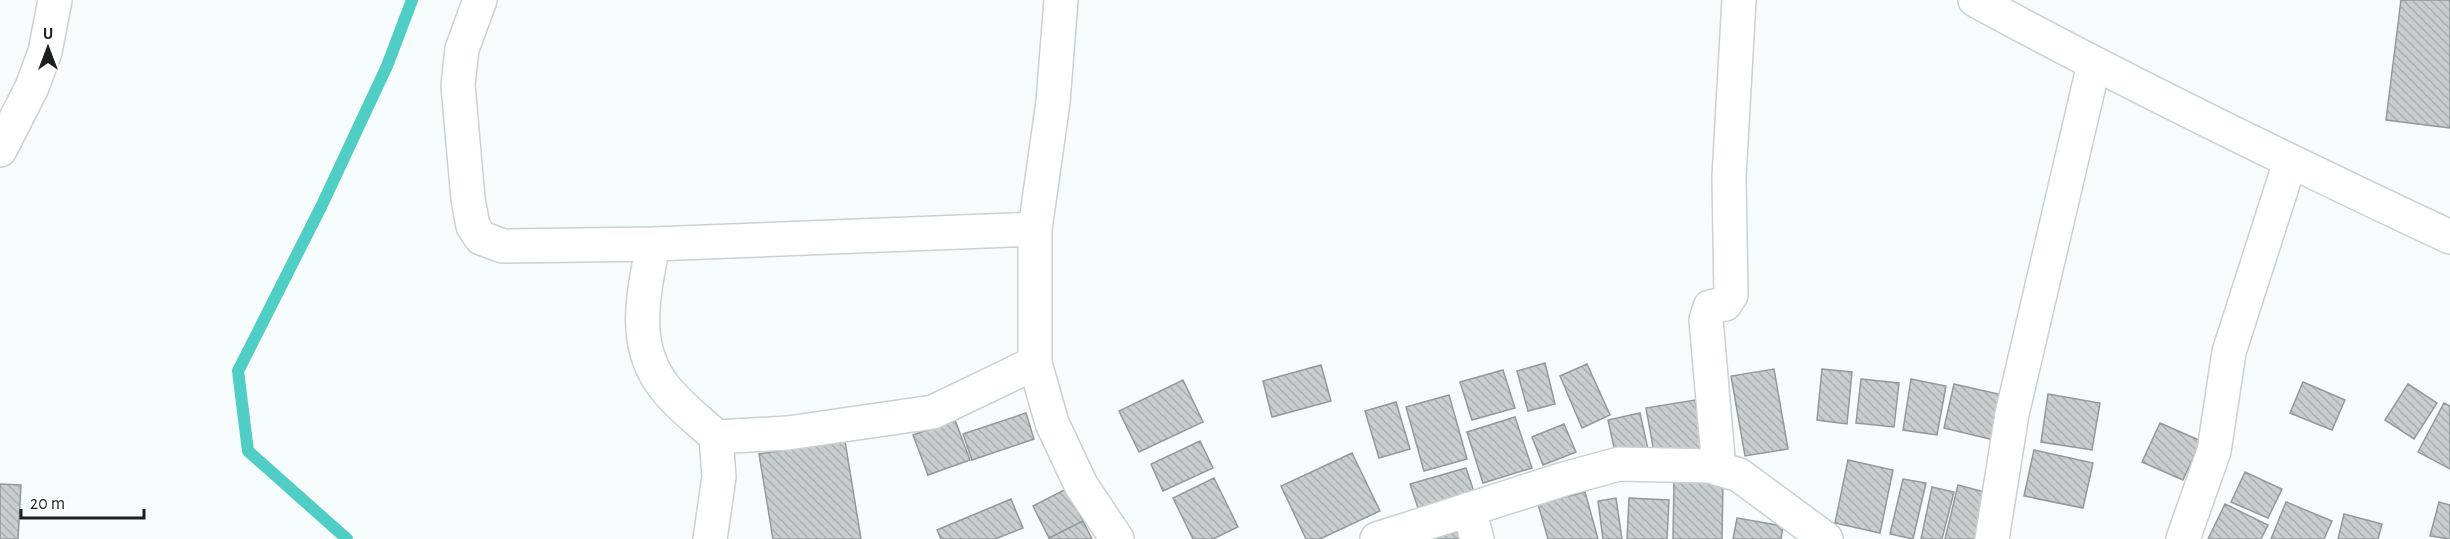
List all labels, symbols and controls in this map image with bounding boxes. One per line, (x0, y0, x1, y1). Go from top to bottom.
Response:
north arrow (18, 18, 78, 78)
text: U (43, 26, 53, 42)
scale bar (21, 482, 144, 520)
text: 20 m (30, 495, 65, 513)

